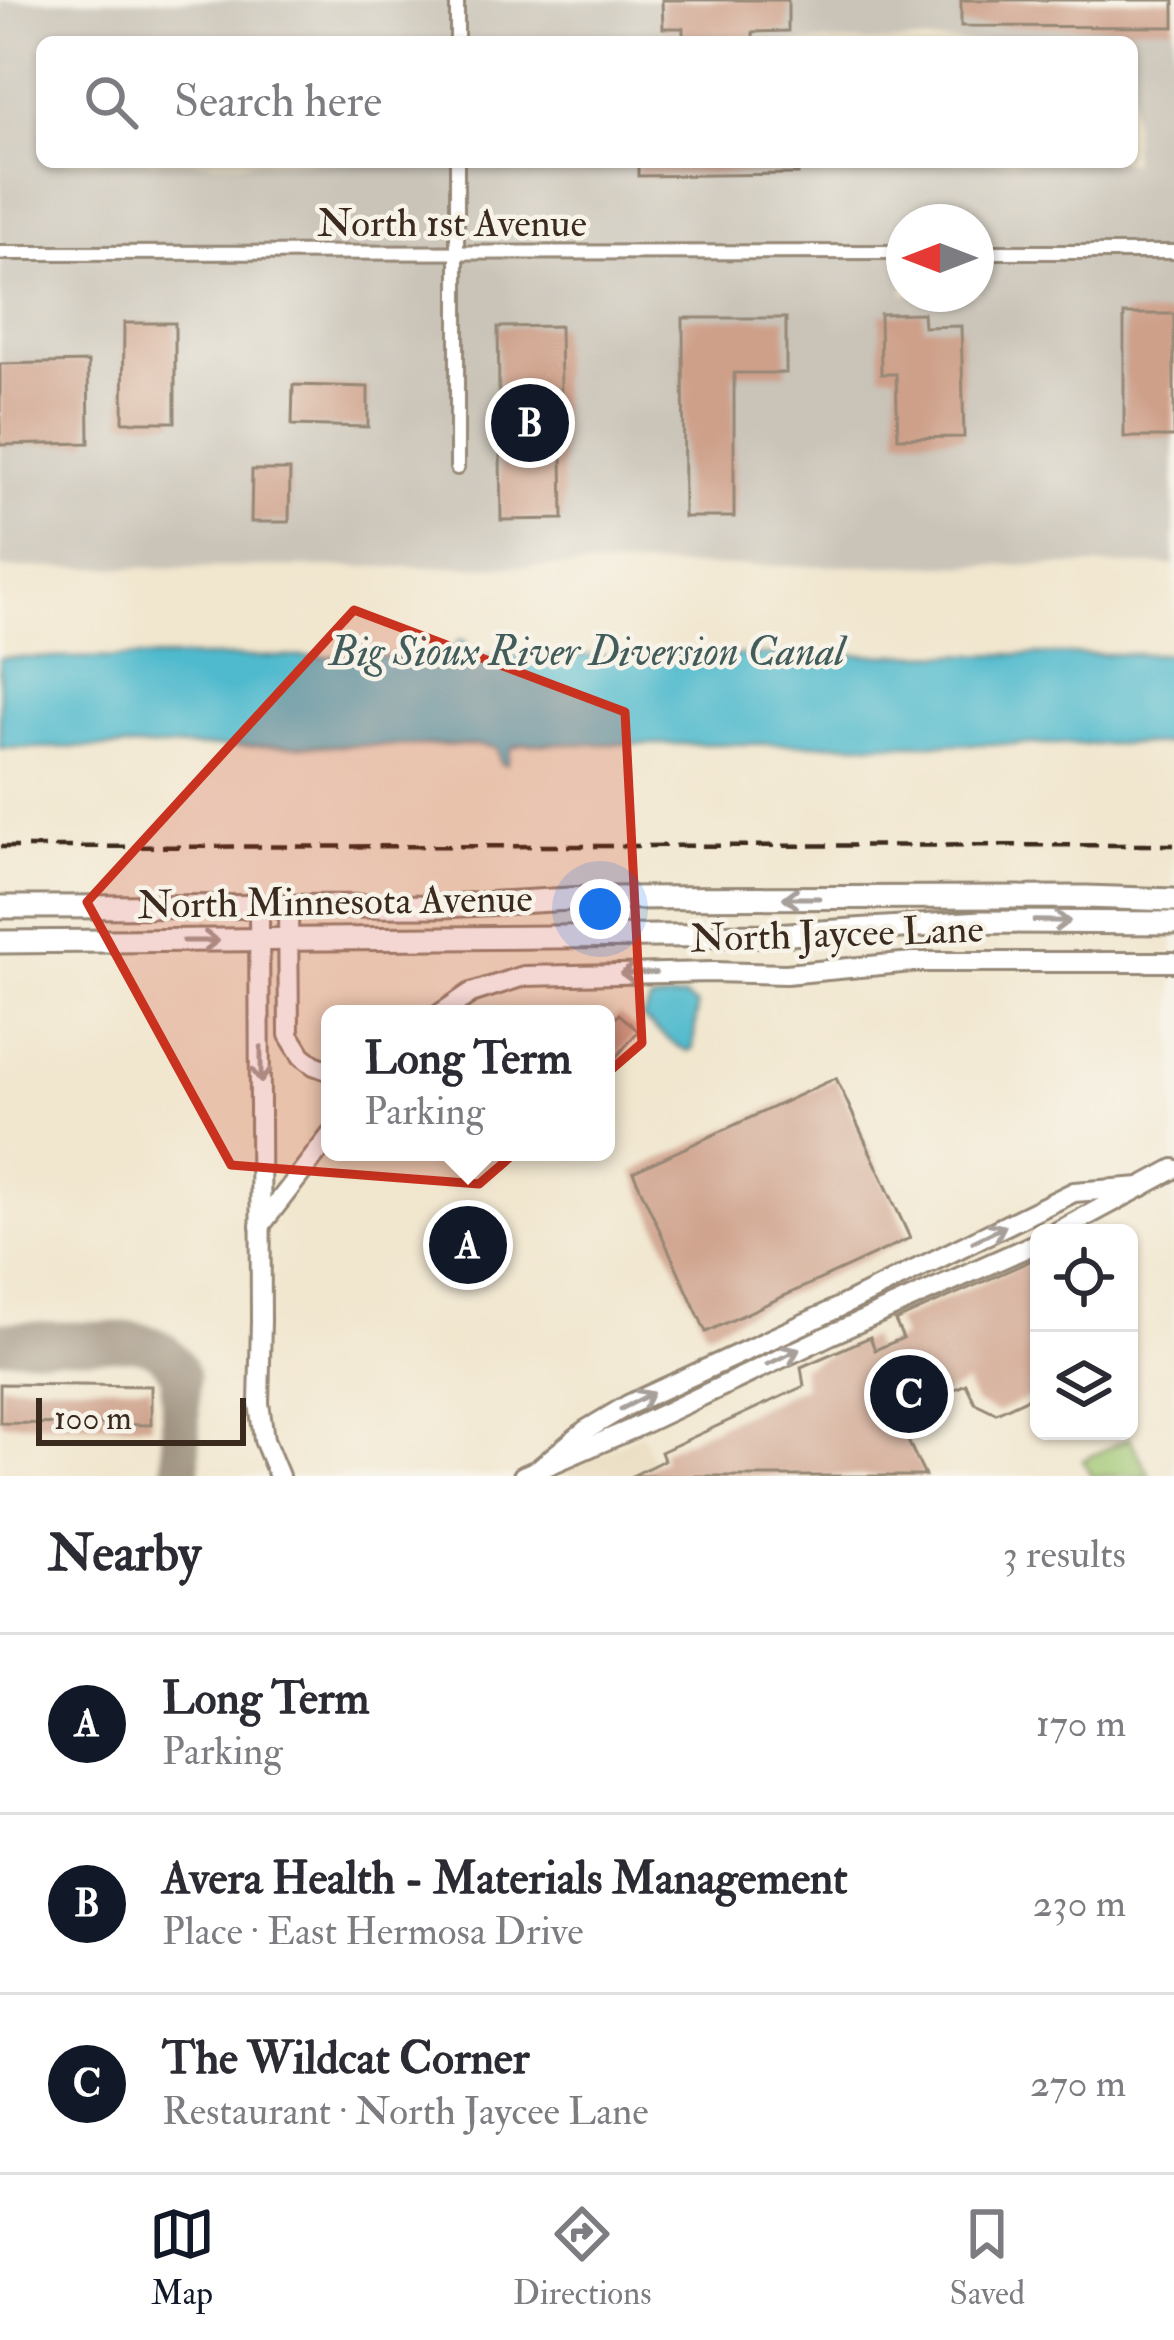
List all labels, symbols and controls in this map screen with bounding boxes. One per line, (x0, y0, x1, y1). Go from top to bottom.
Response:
search box (36, 36, 1138, 168)
icon: search (78, 69, 144, 135)
text: Search here (174, 74, 382, 130)
street label: North 1st Avenue (317, 199, 587, 248)
north arrow (886, 204, 994, 312)
pin: B (491, 378, 569, 468)
water label: Big Sioux River Diversion Canal (327, 626, 848, 678)
street label: North Minnesota Avenue (137, 874, 533, 930)
your location (570, 879, 630, 939)
one-way arrow (782, 887, 821, 909)
street label: North Jaycee Lane (690, 904, 984, 964)
one-way arrow (1032, 910, 1071, 932)
one-way arrow (181, 929, 220, 952)
one-way arrow (619, 961, 658, 984)
popup (321, 1005, 615, 1161)
text: Long Term (364, 1031, 572, 1087)
one-way arrow (250, 1045, 272, 1084)
text: Parking (364, 1087, 485, 1136)
pin: A (429, 1200, 507, 1290)
one-way arrow (970, 1222, 1006, 1244)
map controls (1030, 1224, 1138, 1440)
button: locate (1030, 1224, 1138, 1332)
button: layers (1030, 1332, 1138, 1440)
one-way arrow (764, 1345, 800, 1367)
pin: C (870, 1349, 948, 1439)
one-way arrow (619, 1389, 654, 1412)
scale bar (36, 1392, 246, 1445)
text: 100 m (54, 1398, 132, 1439)
text: Nearby (48, 1522, 201, 1586)
text: 3 results (1003, 1530, 1126, 1579)
text: Long Term (162, 1671, 370, 1727)
text: A (75, 1699, 99, 1748)
text: 170 m (1036, 1699, 1126, 1748)
text: Parking (162, 1727, 283, 1776)
text: Avera Health - Materials Management (162, 1851, 847, 1907)
text: B (74, 1879, 100, 1928)
text: 230 m (1033, 1879, 1126, 1928)
text: Place · East Hermosa Drive (162, 1907, 583, 1956)
text: The Wildcat Corner (162, 2031, 529, 2087)
text: C (73, 2059, 101, 2108)
text: 270 m (1030, 2059, 1126, 2108)
text: Restaurant · North Jaycee Lane (162, 2087, 649, 2136)
tab: Map (149, 2201, 215, 2314)
tab: Directions (513, 2201, 652, 2314)
tab: Saved (950, 2201, 1025, 2314)

